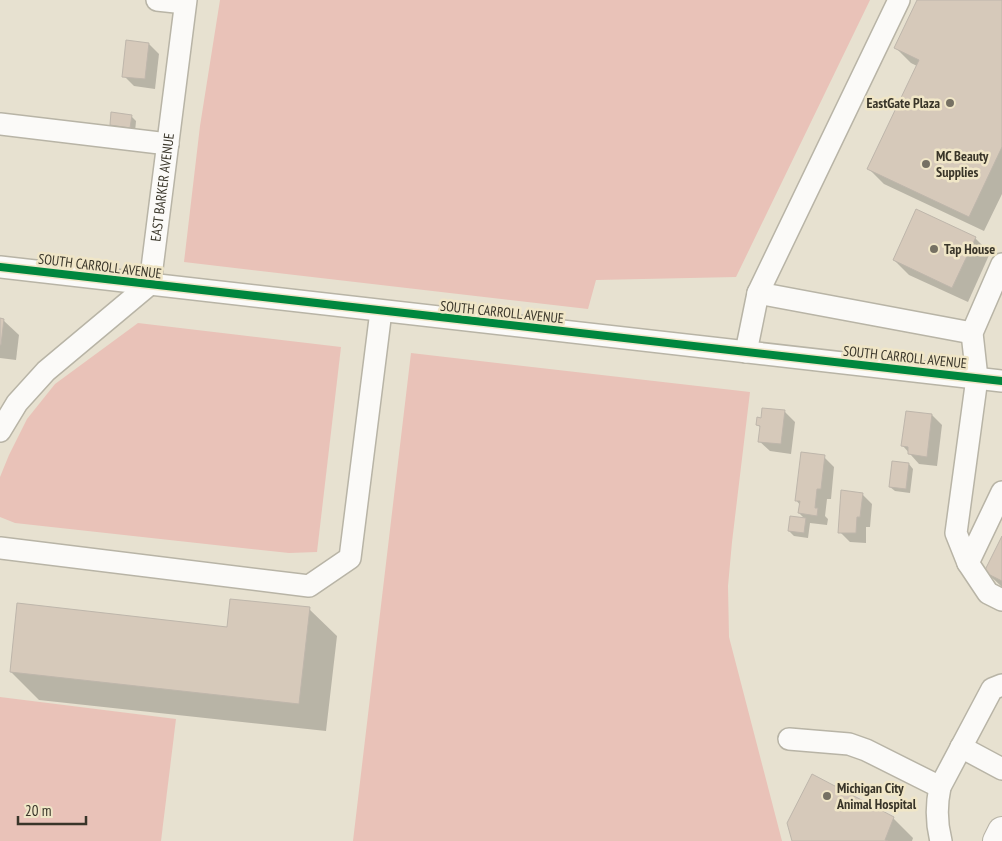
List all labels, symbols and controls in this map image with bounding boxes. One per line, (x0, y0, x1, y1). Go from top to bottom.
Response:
place label: EastGate Plaza (867, 94, 940, 112)
marker: EastGate Plaza (944, 97, 956, 109)
street label: EAST BARKER AVENUE (146, 132, 178, 243)
place label: MC Beauty Supplies (936, 147, 989, 181)
marker: MC Beauty Supplies (920, 158, 932, 170)
place label: Tap House (944, 240, 995, 258)
marker: Tap House (928, 243, 940, 255)
street label: SOUTH CARROLL AVENUE (37, 249, 163, 283)
street label: SOUTH CARROLL AVENUE (439, 297, 565, 327)
street label: SOUTH CARROLL AVENUE (842, 342, 968, 372)
place label: Michigan City Animal Hospital (836, 779, 917, 813)
marker: Michigan City Animal Hospital (821, 790, 833, 802)
scale bar (18, 794, 85, 826)
text: 20 m (25, 801, 51, 820)

